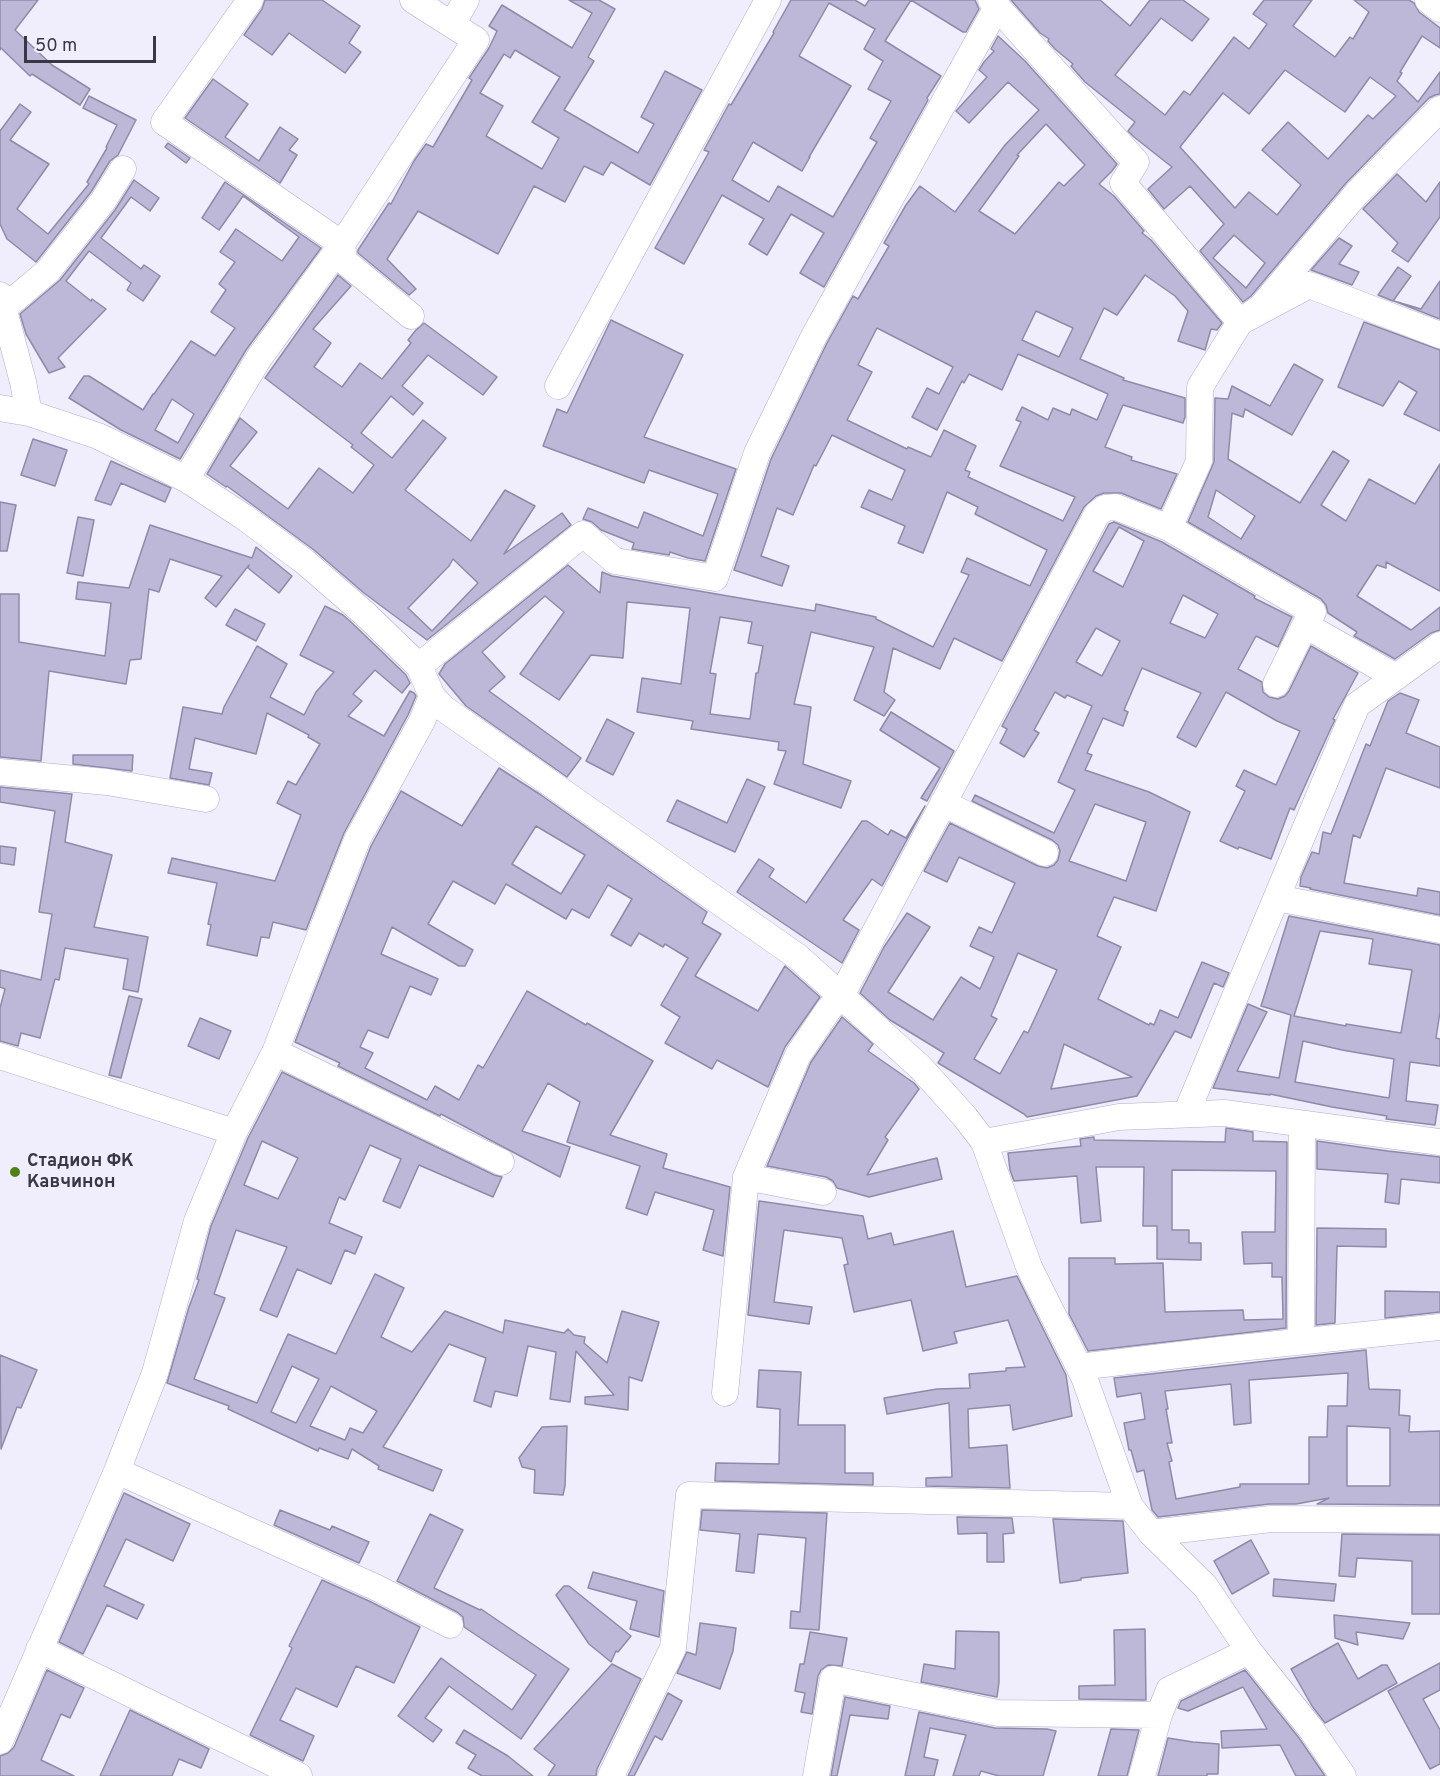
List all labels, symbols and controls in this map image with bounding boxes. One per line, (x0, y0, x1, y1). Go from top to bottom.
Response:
scale bar (27, 24, 159, 62)
text: 50 m (35, 35, 77, 58)
place label: Стадион ФК Кавчинон (27, 1151, 134, 1194)
marker: Стадион ФК Кавчинон (8, 1165, 22, 1179)

